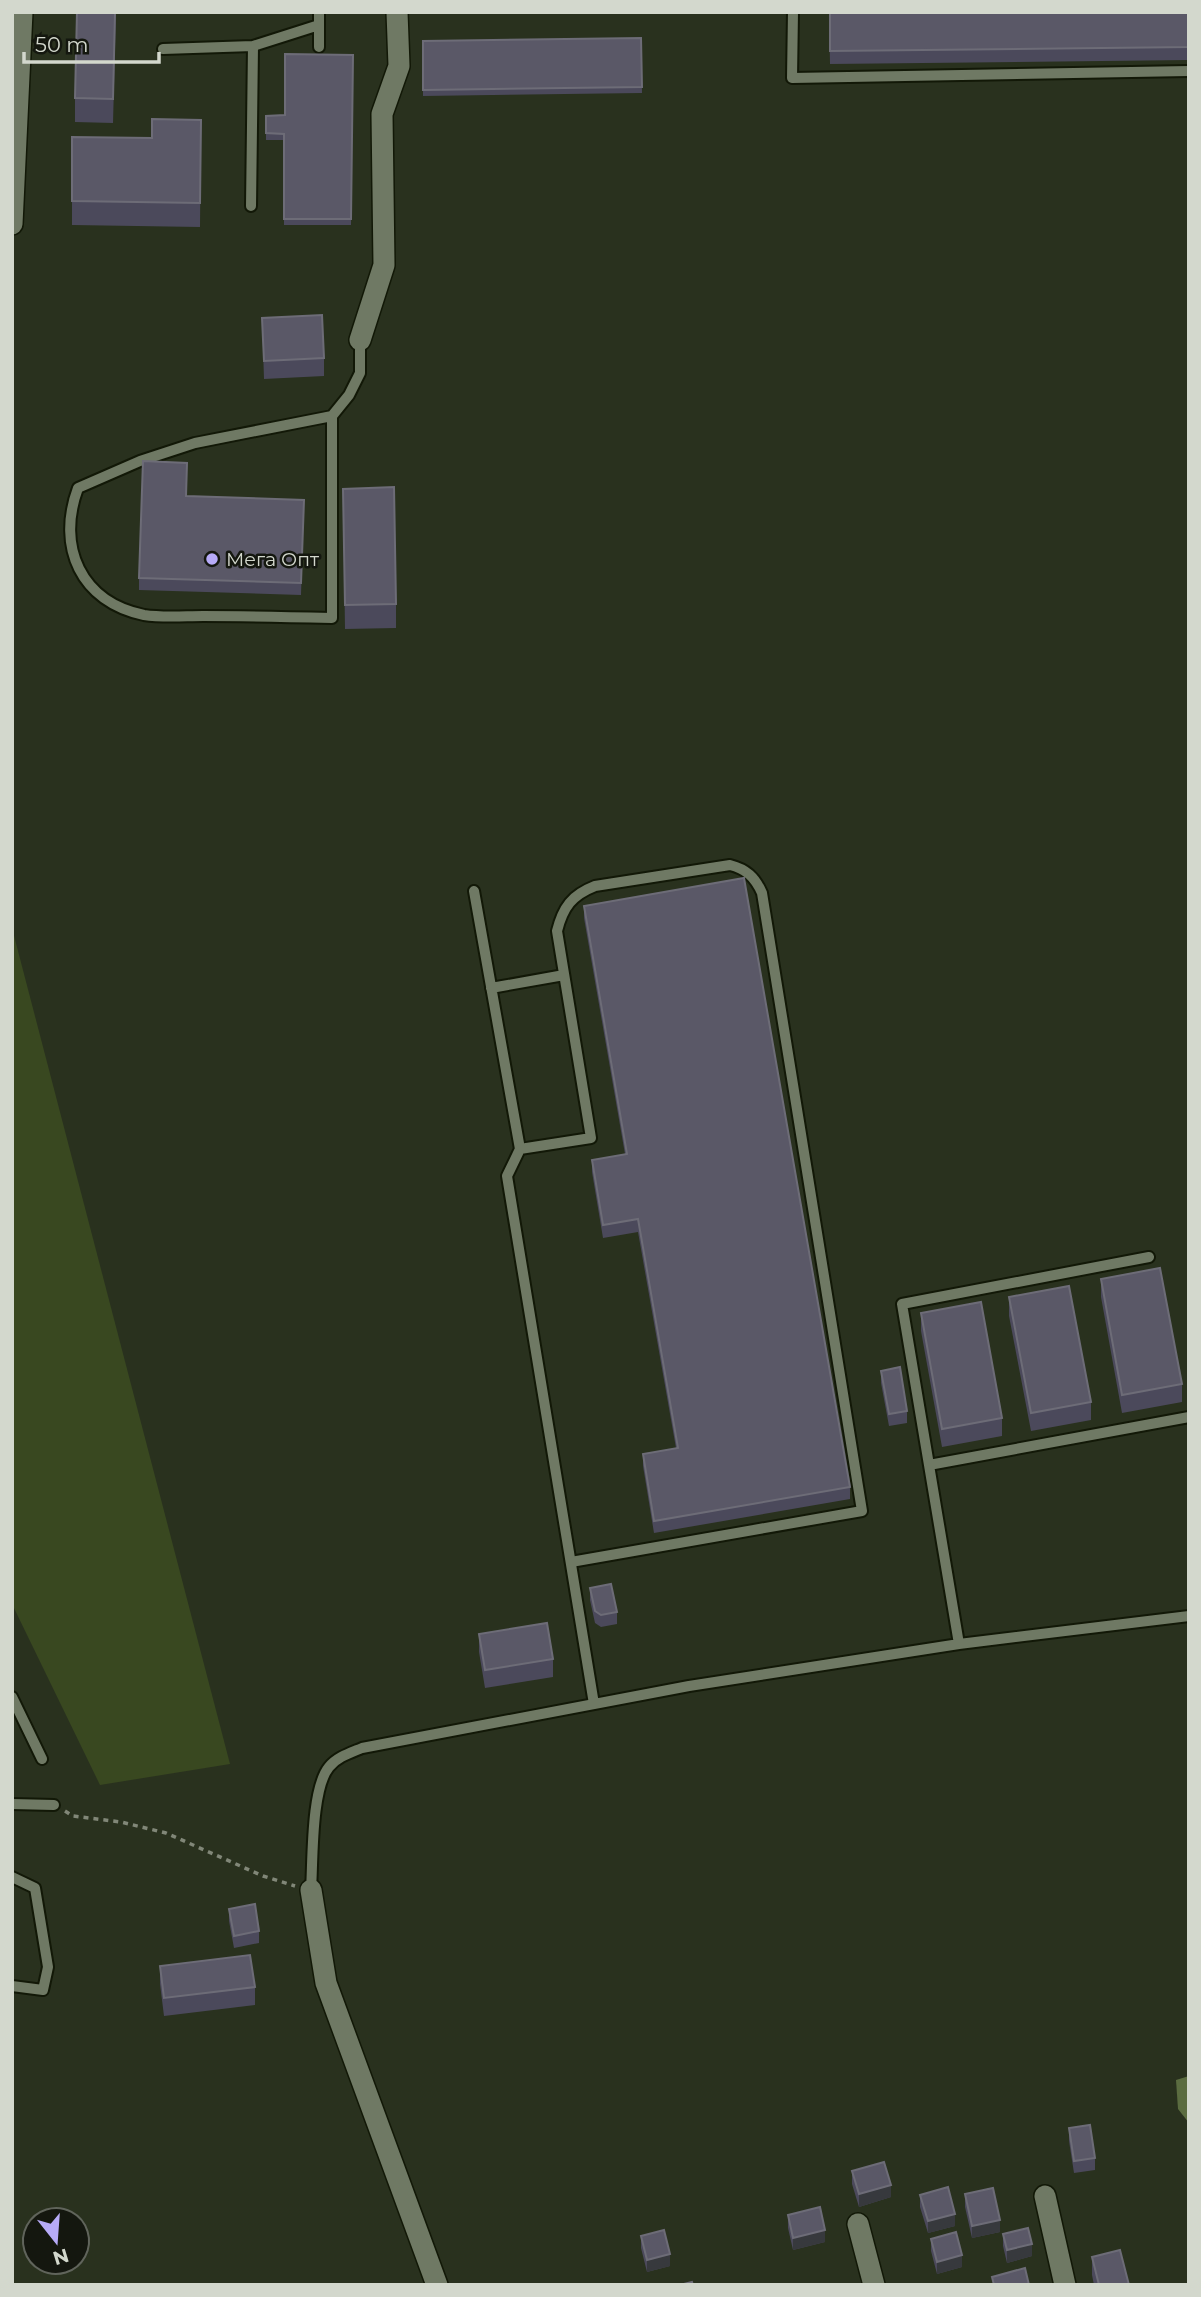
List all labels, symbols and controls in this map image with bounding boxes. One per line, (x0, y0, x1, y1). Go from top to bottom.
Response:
scale bar (24, 21, 159, 65)
text: 50 m (35, 32, 89, 57)
place label: Мега Опт (226, 548, 319, 571)
marker: Мега Опт (204, 551, 220, 567)
north arrow (21, 2206, 91, 2276)
text: N (50, 2244, 72, 2270)

